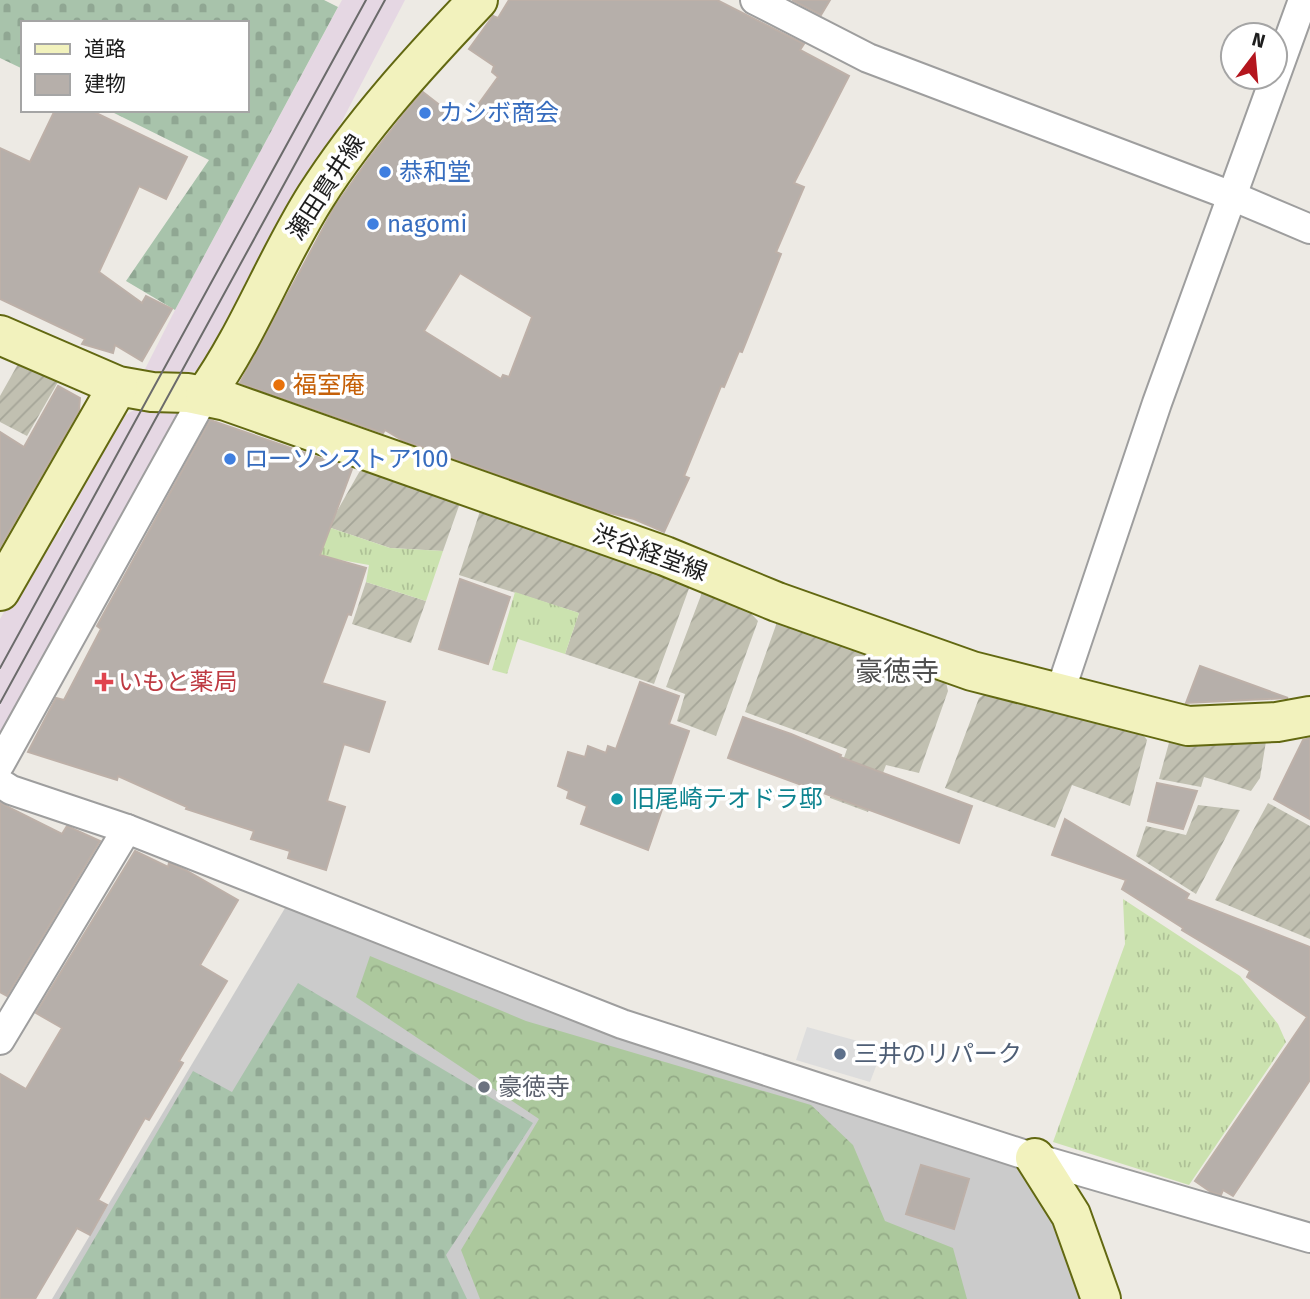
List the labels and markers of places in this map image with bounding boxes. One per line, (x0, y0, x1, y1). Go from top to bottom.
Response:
place label: カシボ商会 (439, 99, 559, 127)
marker: カシボ商会 (417, 105, 433, 121)
place label: 恭和堂 (399, 158, 471, 186)
marker: 恭和堂 (377, 164, 393, 180)
place label: nagomi (387, 210, 467, 238)
marker: nagomi (365, 216, 381, 232)
place label: 福室庵 (293, 371, 365, 399)
marker: 福室庵 (271, 377, 287, 393)
place label: ローソンストア100 (244, 445, 449, 473)
marker: ローソンストア100 (222, 451, 238, 467)
place label: いもと薬局 (118, 668, 238, 696)
marker: いもと薬局 (96, 674, 112, 690)
place label: 旧尾崎テオドラ邸 (631, 785, 823, 813)
marker: 旧尾崎テオドラ邸 (609, 791, 625, 807)
place label: 三井のリパーク (854, 1040, 1022, 1068)
marker: 三井のリパーク (832, 1046, 848, 1062)
place label: 豪徳寺 (498, 1073, 570, 1101)
marker: 豪徳寺 (476, 1079, 492, 1095)

